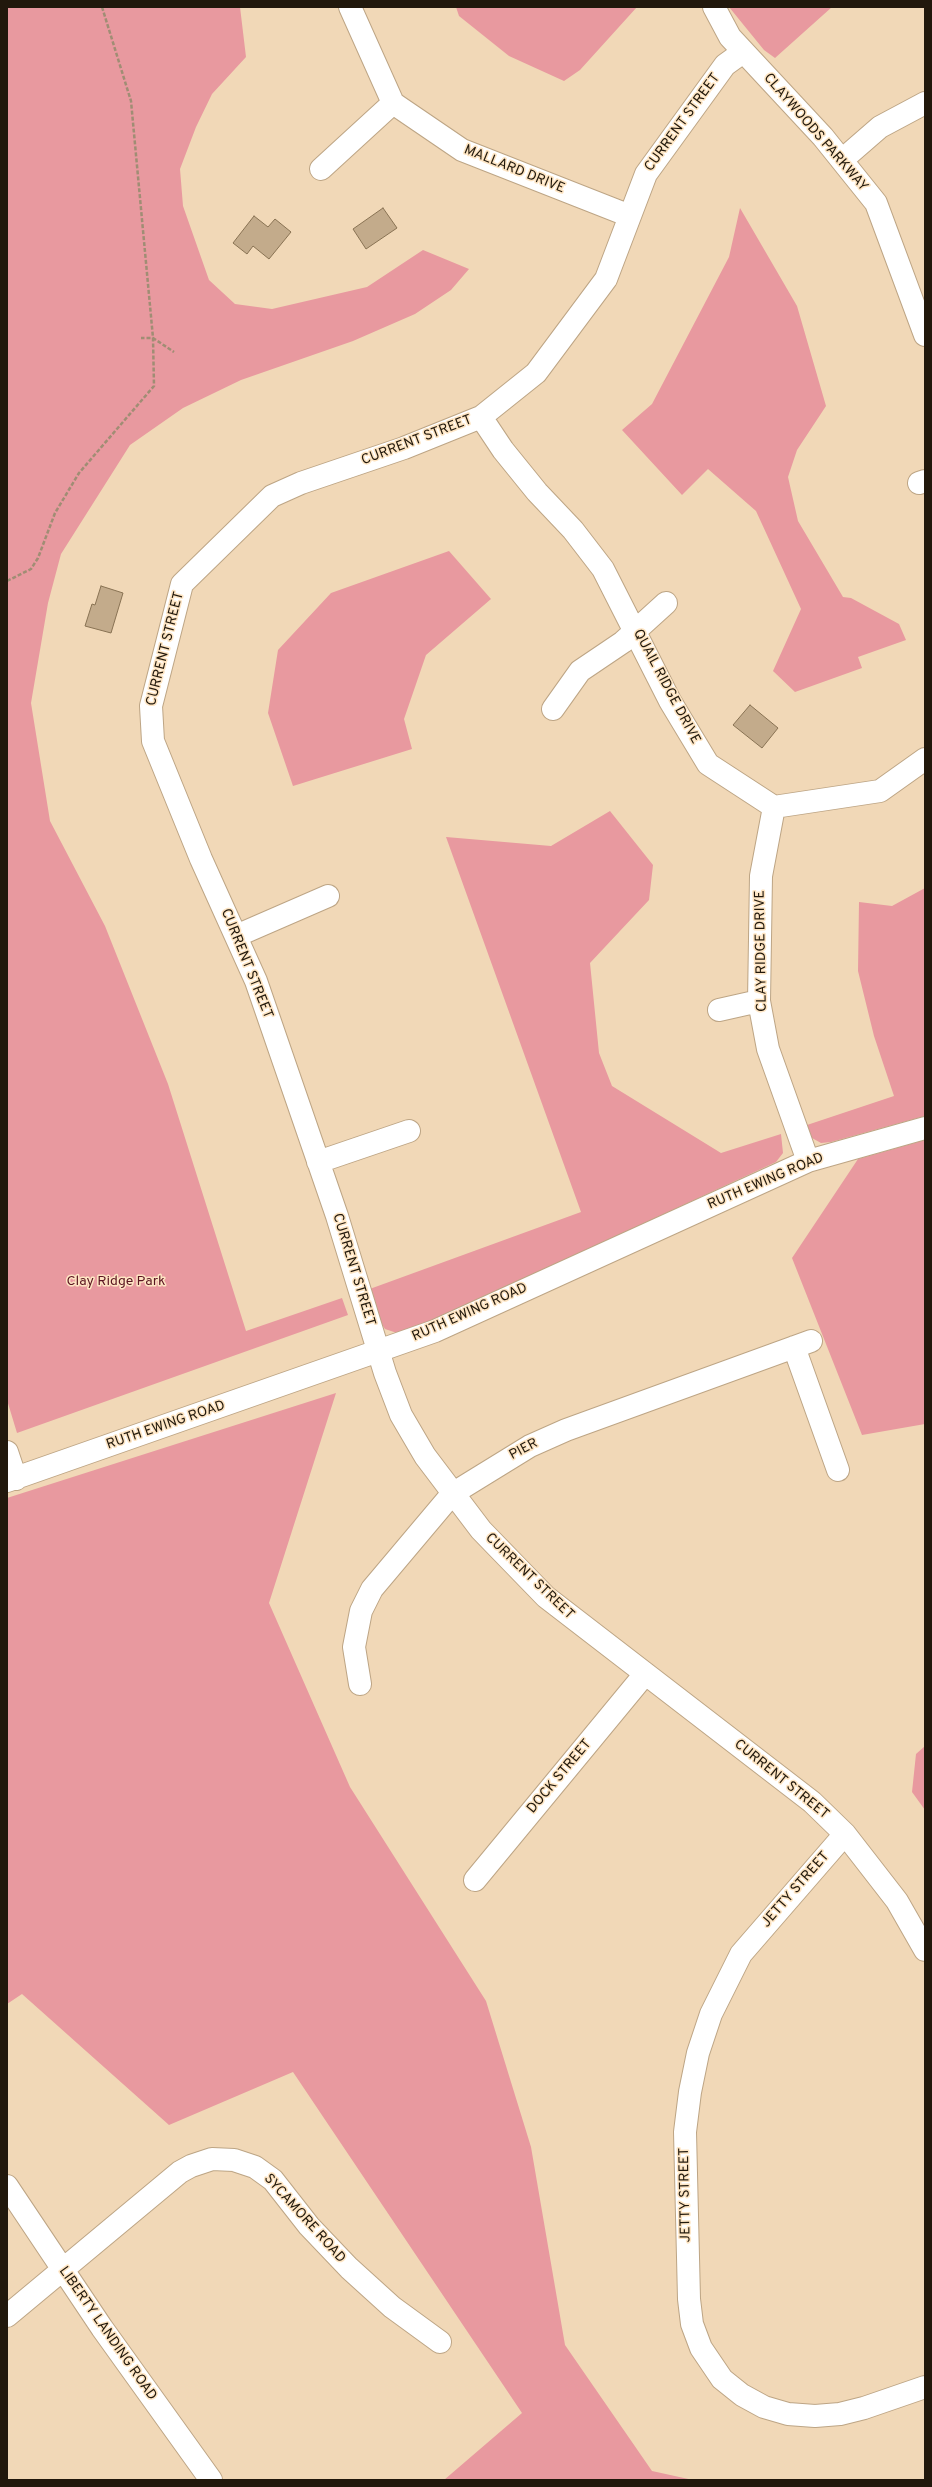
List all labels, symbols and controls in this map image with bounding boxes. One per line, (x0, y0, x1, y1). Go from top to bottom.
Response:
street label: CURRENT STREET (642, 71, 724, 175)
street label: CLAYWOODS PARKWAY (759, 71, 871, 195)
street label: MALLARD DRIVE (461, 142, 567, 198)
street label: CURRENT STREET (359, 412, 475, 470)
street label: CURRENT STREET (144, 590, 188, 708)
street label: QUAIL RIDGE DRIVE (629, 627, 703, 747)
street label: CLAY RIDGE DRIVE (753, 890, 771, 1012)
street label: CURRENT STREET (216, 906, 276, 1022)
street label: RUTH EWING ROAD (705, 1150, 827, 1214)
street label: CURRENT STREET (328, 1211, 378, 1329)
park label: Clay Ridge Park (66, 1274, 166, 1290)
street label: RUTH EWING ROAD (410, 1280, 530, 1346)
street label: RUTH EWING ROAD (104, 1398, 228, 1454)
street label: PIER (507, 1435, 541, 1465)
street label: CURRENT STREET (481, 1530, 577, 1624)
street label: DOCK STREET (524, 1737, 596, 1817)
street label: CURRENT STREET (730, 1737, 832, 1823)
street label: JETTY STREET (759, 1849, 833, 1931)
street label: JETTY STREET (677, 2147, 695, 2243)
street label: SYCAMORE ROAD (260, 2171, 348, 2267)
street label: LIBERTY LANDING ROAD (54, 2264, 160, 2404)

